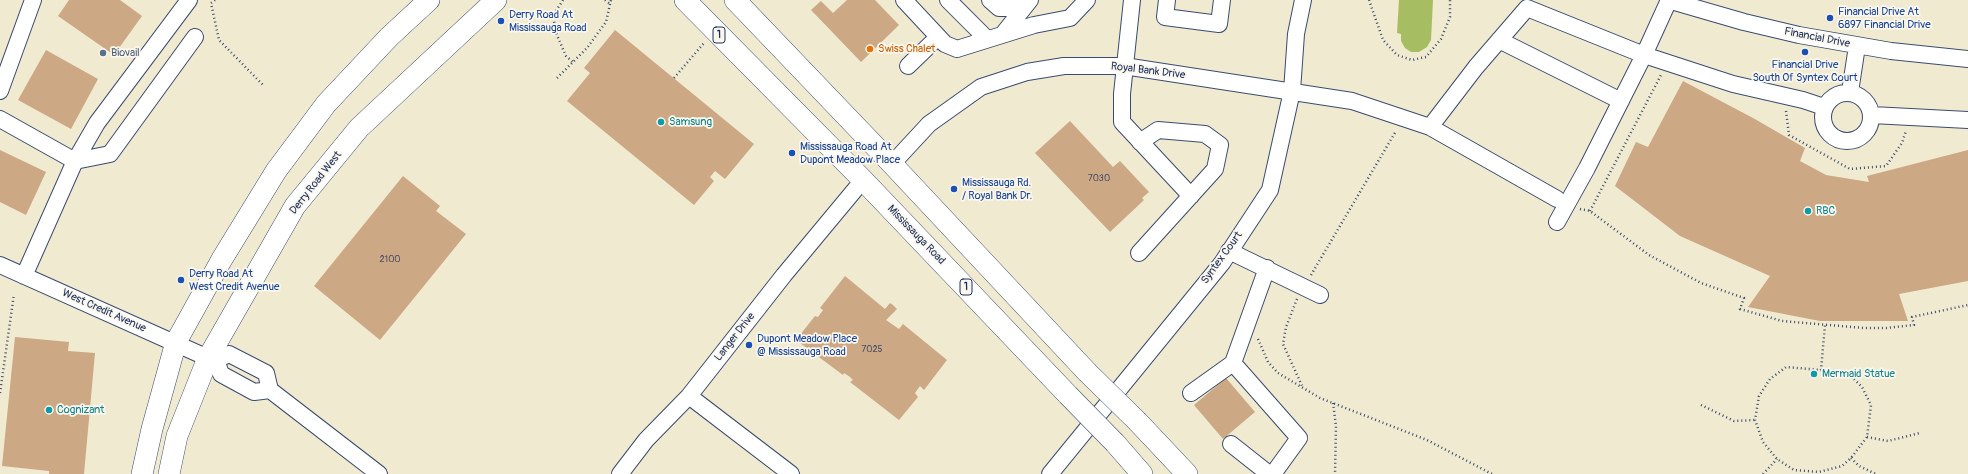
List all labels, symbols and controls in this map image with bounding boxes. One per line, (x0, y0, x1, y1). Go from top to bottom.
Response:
place label: Financial Drive At 6897 Financial Drive (1838, 5, 1931, 31)
place label: Derry Road At Mississauga Road (509, 8, 587, 34)
marker: Financial Drive At 6897 Financial Drive (1825, 13, 1835, 23)
marker: Derry Road At Mississauga Road (496, 16, 506, 26)
street label: Financial Drive (1783, 25, 1851, 51)
road number: 1 (713, 27, 725, 43)
place label: Swiss Chalet (878, 42, 936, 56)
marker: Swiss Chalet (865, 44, 875, 54)
place label: Biovail (111, 46, 140, 60)
marker: Financial Drive South Of Syntex Court (1800, 47, 1810, 57)
marker: Biovail (98, 48, 108, 58)
place label: Financial Drive South Of Syntex Court (1752, 58, 1858, 84)
street label: Royal Bank Drive (1110, 60, 1186, 82)
place label: Samsung (669, 115, 712, 129)
marker: Samsung (656, 117, 666, 127)
place label: Mississauga Road At Dupont Meadow Place (800, 140, 900, 166)
marker: Mississauga Road At Dupont Meadow Place (787, 148, 797, 158)
street label: Derry Road West (287, 149, 345, 217)
house number: 7030 (1088, 174, 1110, 184)
place label: Mississauga Rd. / Royal Bank Dr. (962, 176, 1032, 202)
marker: Mississauga Rd. / Royal Bank Dr. (949, 184, 959, 194)
street label: Mississauga Road (884, 202, 948, 268)
place label: RBC (1816, 204, 1835, 218)
marker: RBC (1803, 206, 1813, 216)
street label: Syntex Court (1199, 229, 1245, 287)
house number: 2100 (380, 255, 400, 265)
place label: Derry Road At West Credit Avenue (189, 267, 279, 293)
marker: Derry Road At West Credit Avenue (176, 275, 186, 285)
road number: 1 (960, 279, 972, 295)
street label: West Credit Avenue (60, 287, 148, 335)
street label: Langer Drive (712, 310, 758, 364)
place label: Dupont Meadow Place @ Mississauga Road (757, 332, 857, 358)
marker: Dupont Meadow Place @ Mississauga Road (744, 340, 754, 350)
house number: 7025 (862, 345, 882, 355)
place label: Mermaid Statue (1822, 367, 1895, 381)
marker: Mermaid Statue (1809, 369, 1819, 379)
place label: Cognizant (57, 403, 104, 417)
marker: Cognizant (44, 405, 54, 415)

